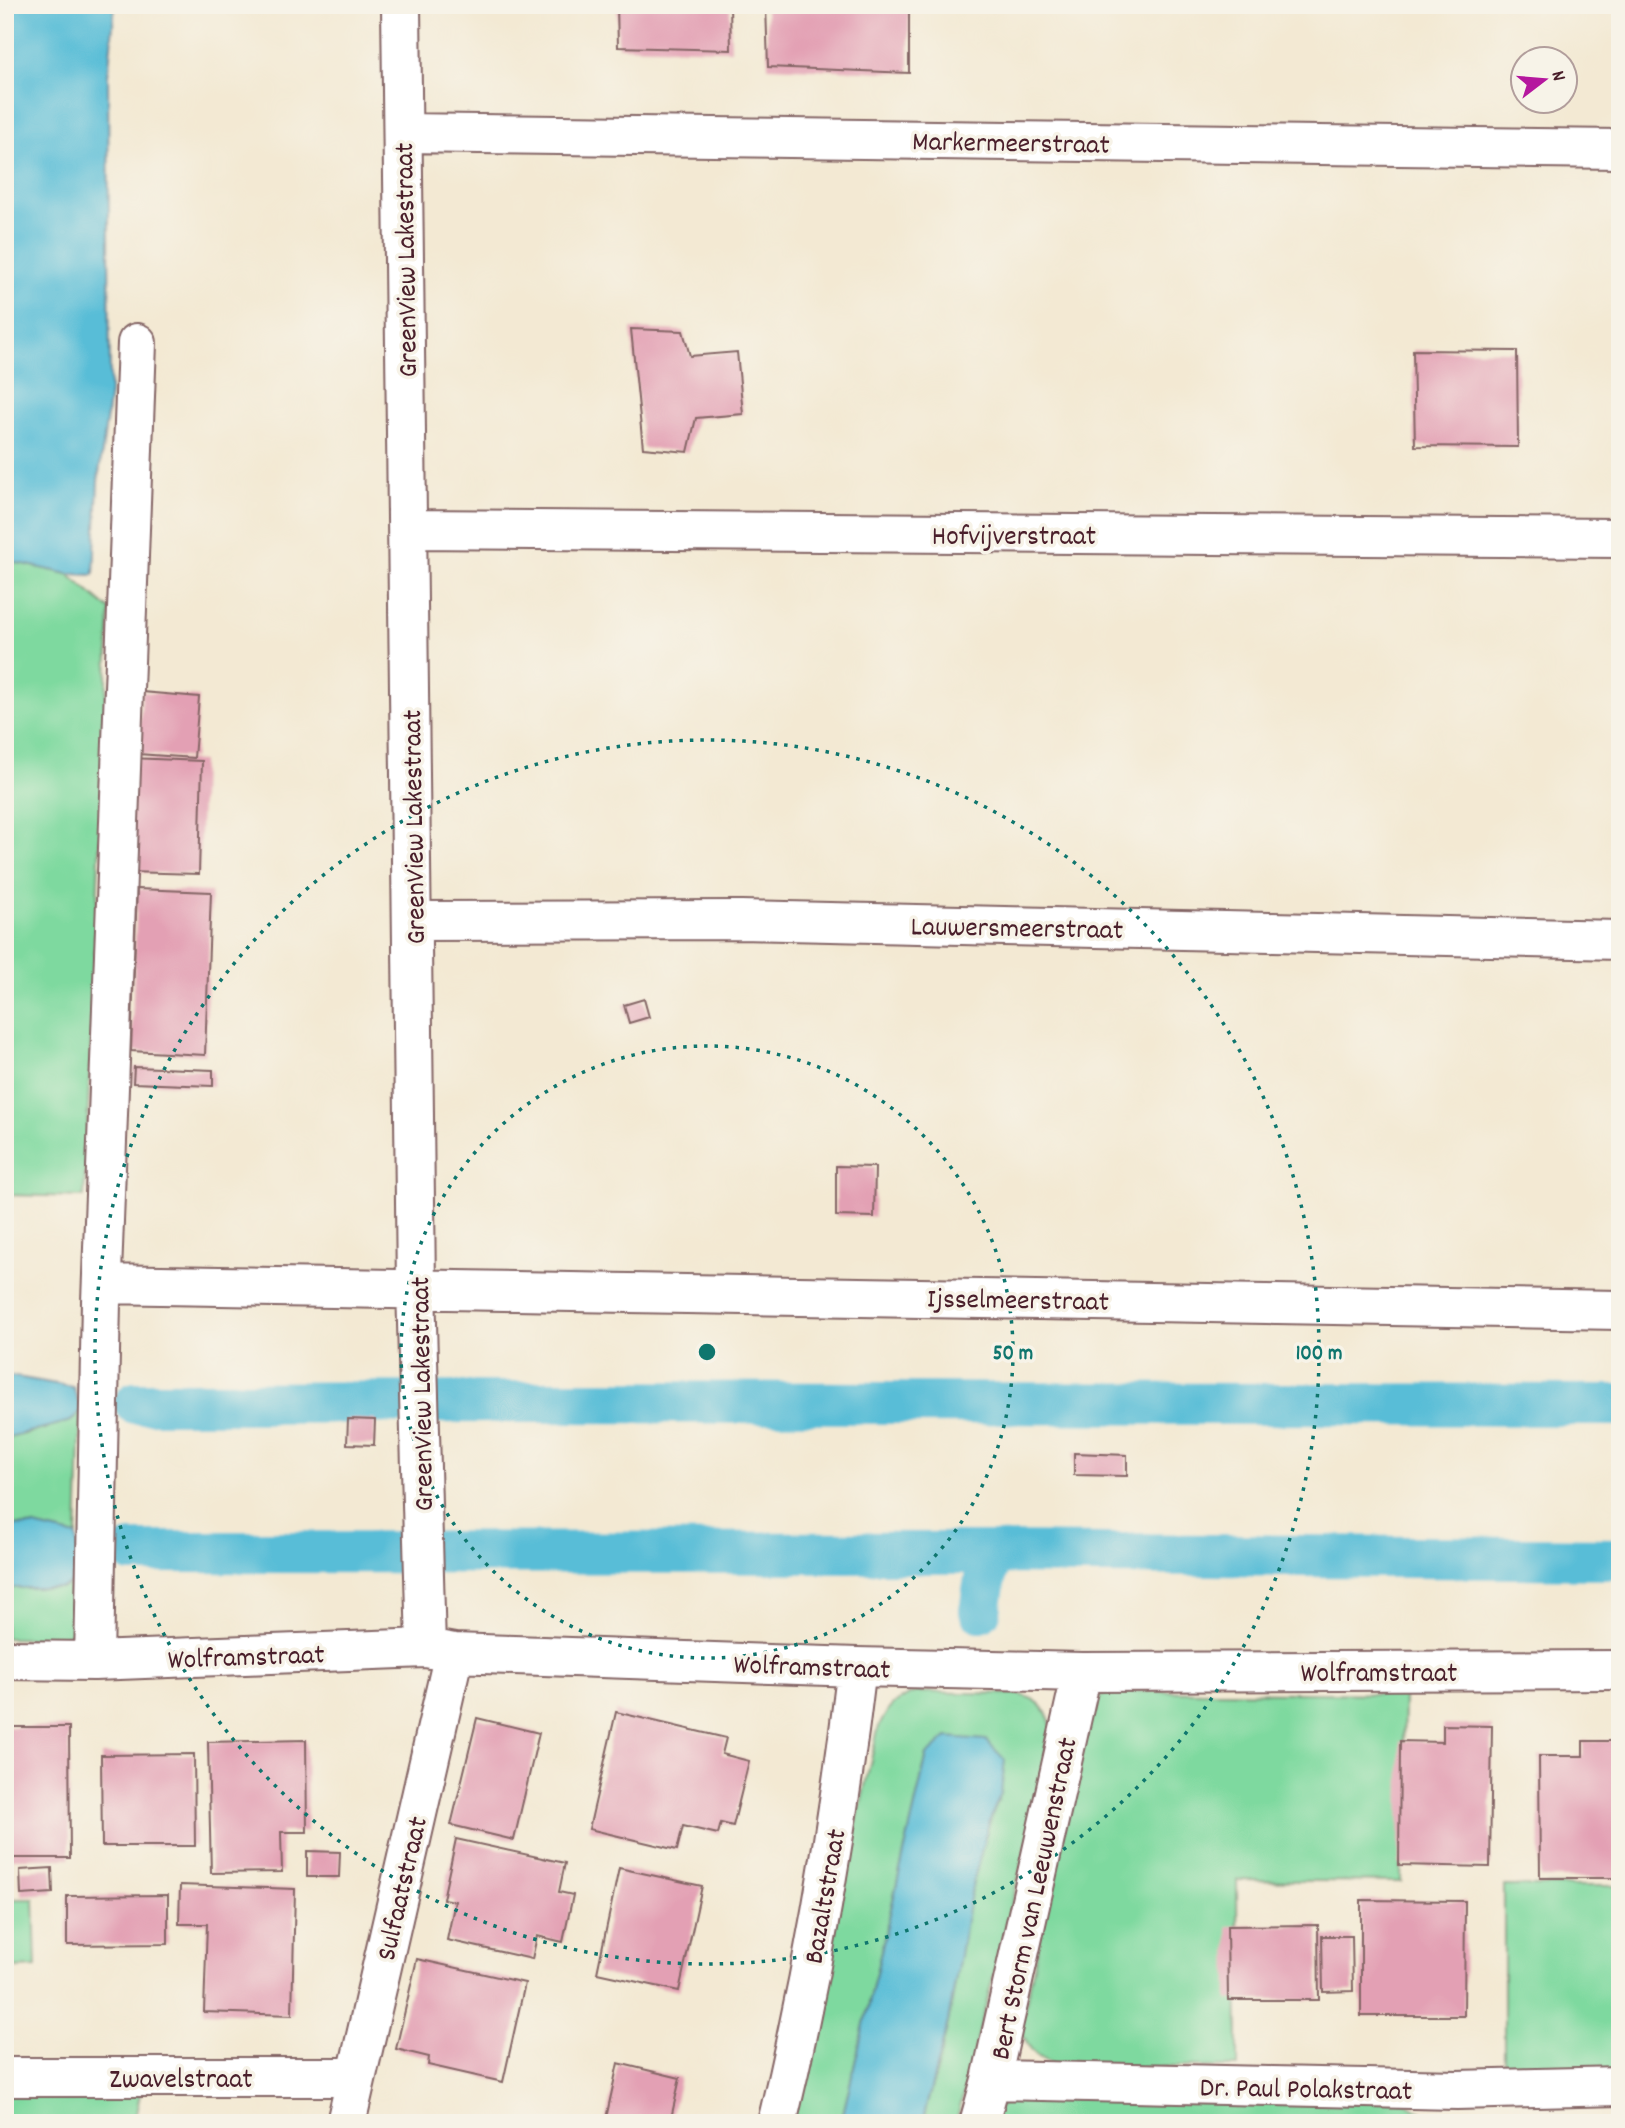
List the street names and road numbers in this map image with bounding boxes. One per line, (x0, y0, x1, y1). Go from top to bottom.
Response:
street label: Markermeerstraat (912, 124, 1110, 168)
street label: GreenView Lakestraat (387, 142, 431, 378)
street label: Hofvijverstraat (932, 519, 1096, 559)
street label: GreenView Lakestraat (395, 709, 439, 945)
street label: Lauwersmeerstraat (910, 909, 1124, 953)
street label: GreenView Lakestraat (403, 1276, 447, 1512)
street label: Ijsselmeerstraat (927, 1281, 1109, 1325)
street label: Wolframstraat (167, 1637, 325, 1683)
street label: Wolframstraat (733, 1647, 891, 1693)
street label: Wolframstraat (1301, 1656, 1457, 1696)
street label: Bert Storm van Leeuwenstraat (983, 1734, 1091, 2064)
street label: Sulfaatstraat (369, 1813, 441, 1965)
street label: Bazaltstraat (796, 1826, 859, 1967)
street label: Zwavelstraat (109, 2062, 253, 2102)
street label: Dr. Paul Polakstraat (1199, 2070, 1412, 2114)

